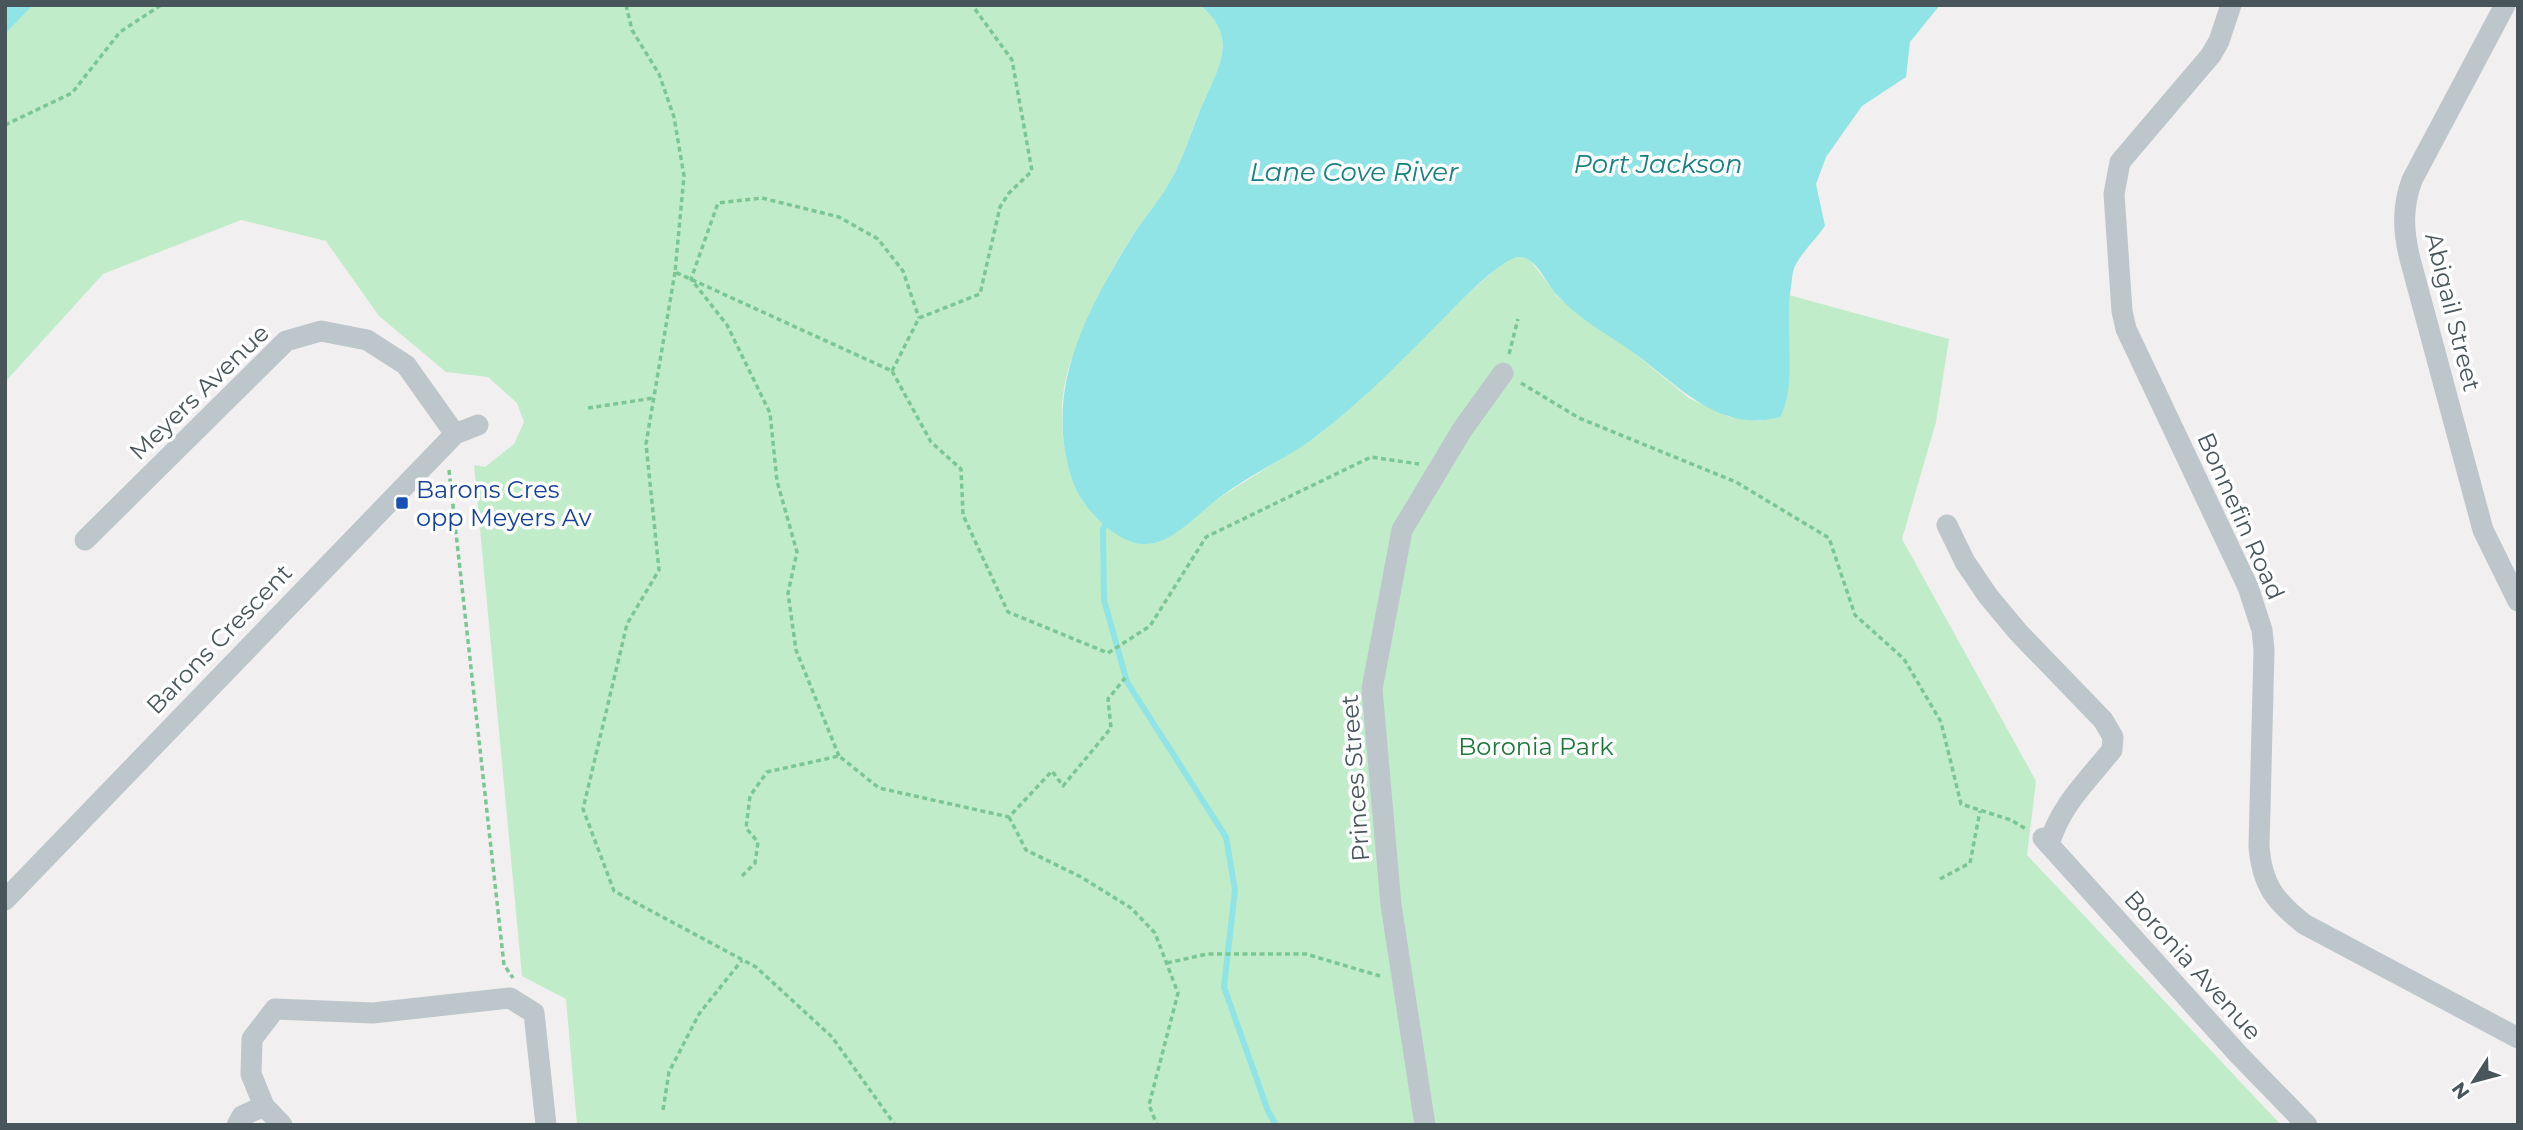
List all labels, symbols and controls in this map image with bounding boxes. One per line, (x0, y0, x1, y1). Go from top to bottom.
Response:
water label: Port Jackson (1573, 148, 1743, 180)
water label: Lane Cove River (1250, 156, 1459, 188)
street label: Abigail Street (2419, 230, 2487, 394)
street label: Meyers Avenue (123, 318, 275, 466)
street label: Bonnefin Road (2191, 428, 2291, 604)
place label: Barons Cres opp Meyers Av (416, 475, 591, 532)
marker: Barons Cres opp Meyers Av (394, 495, 410, 511)
street label: Barons Crescent (140, 558, 298, 720)
street label: Princes Street (1335, 693, 1375, 862)
park label: Boronia Park (1458, 732, 1614, 761)
street label: Boronia Avenue (2118, 884, 2268, 1046)
north arrow (2439, 1046, 2509, 1116)
text: N (2447, 1078, 2474, 1104)

